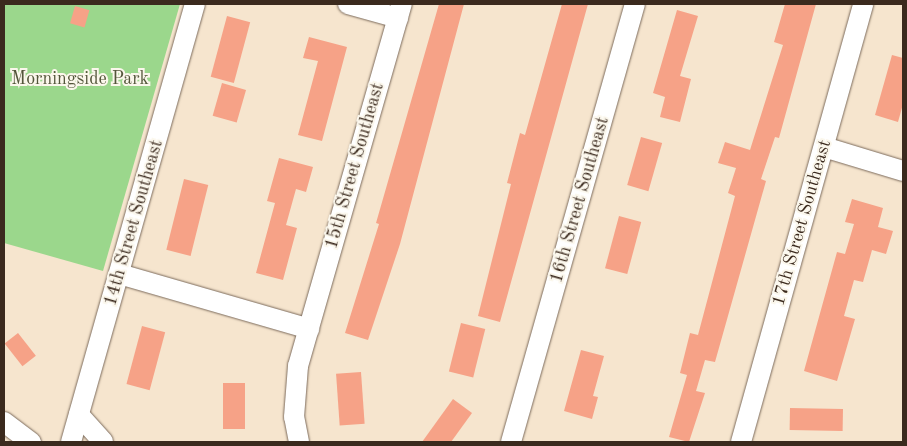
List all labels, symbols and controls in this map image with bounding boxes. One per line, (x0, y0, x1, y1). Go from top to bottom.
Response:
park label: Morningside Park (11, 68, 149, 90)
street label: 15th Street Southeast (321, 80, 389, 252)
street label: 16th Street Southeast (546, 114, 614, 286)
street label: 14th Street Southeast (100, 137, 168, 309)
street label: 17th Street Southeast (768, 137, 836, 309)

